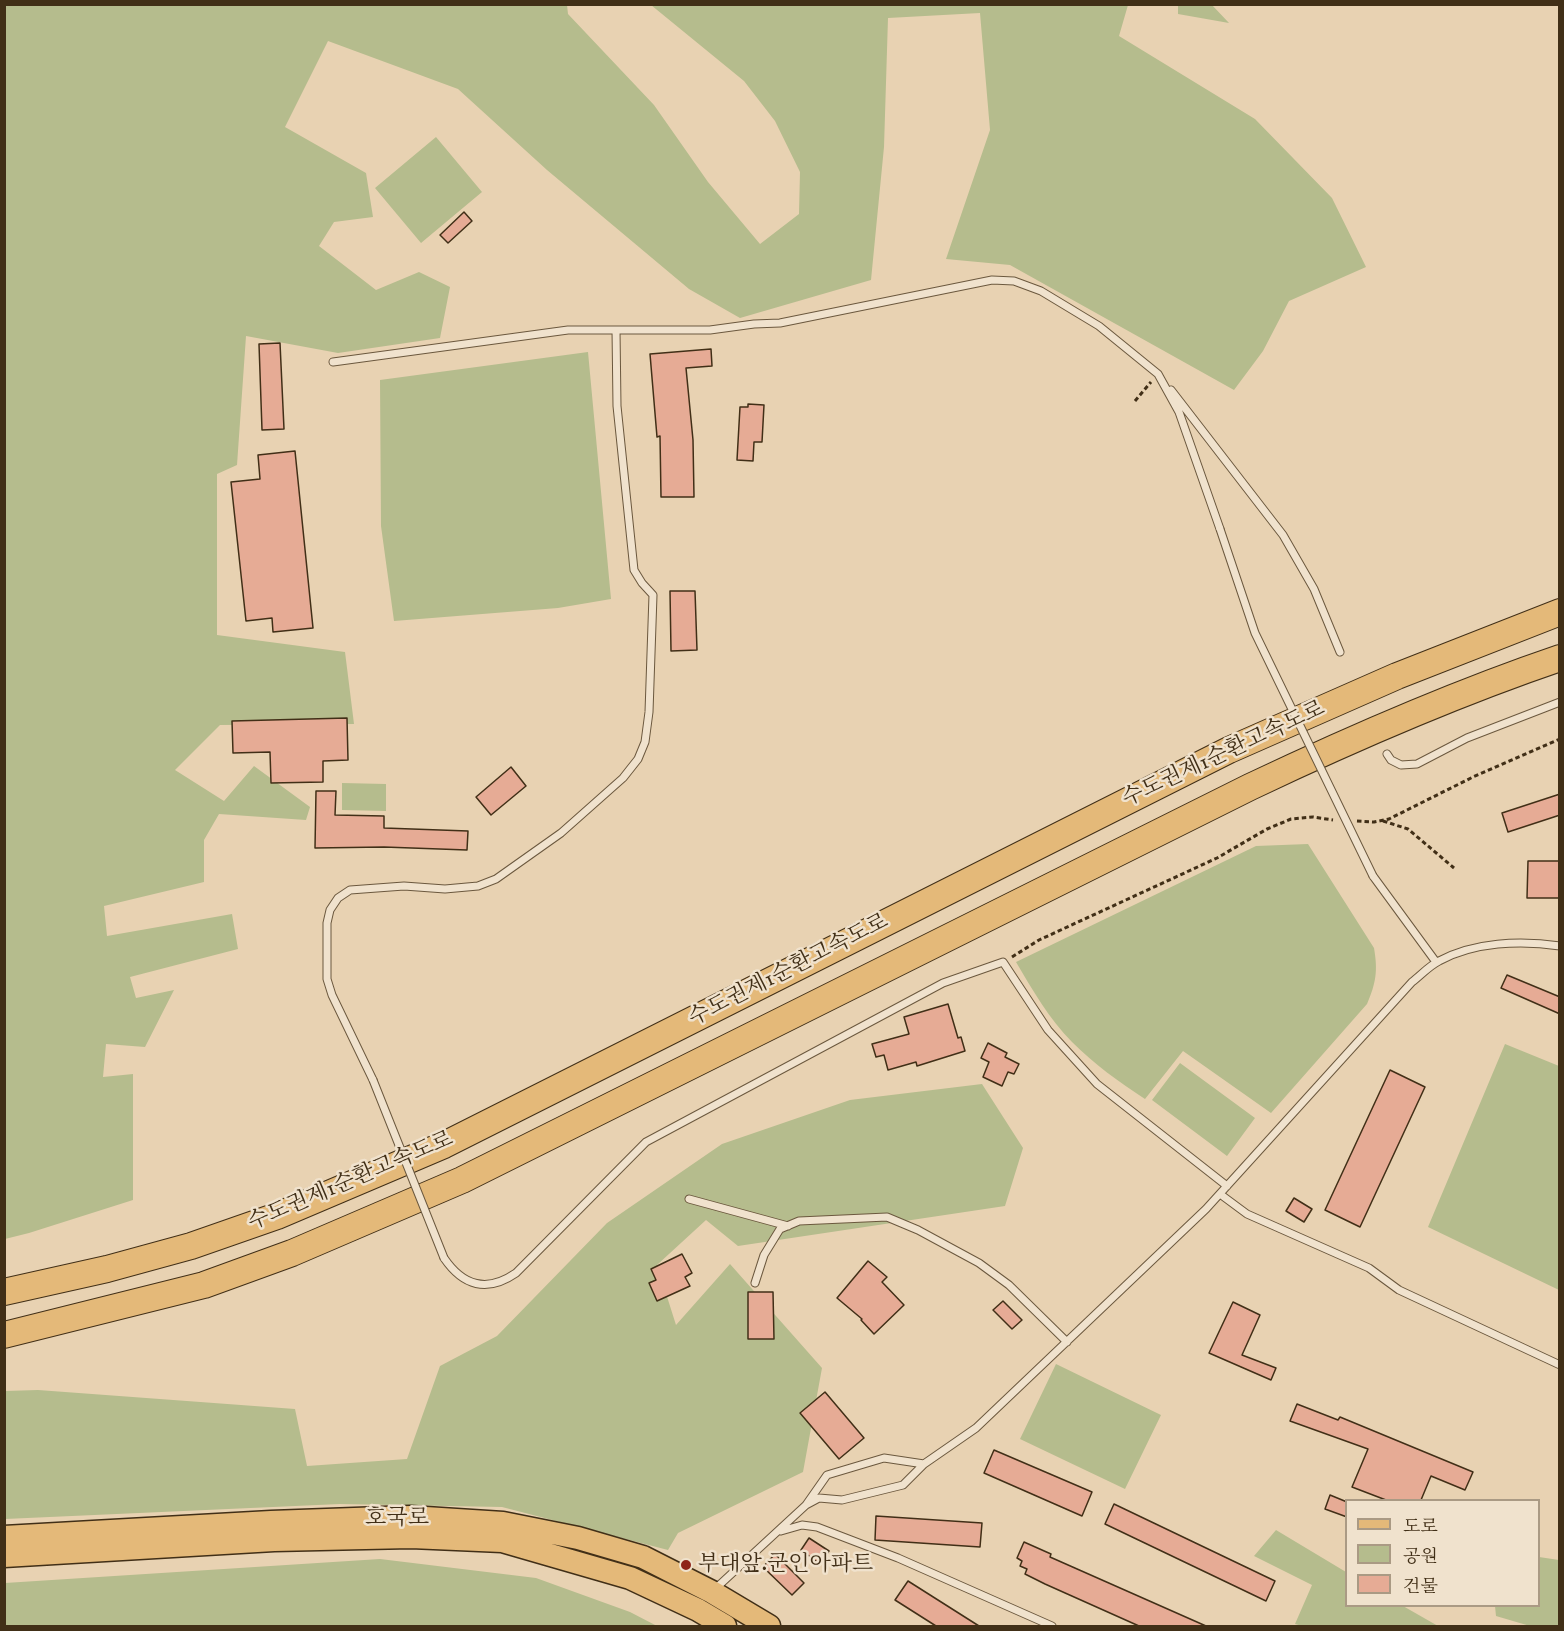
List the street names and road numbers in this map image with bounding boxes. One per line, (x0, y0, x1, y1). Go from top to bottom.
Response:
street label: 수도권제1순환고속도로 (1118, 696, 1330, 814)
street label: 수도권제1순환고속도로 (685, 909, 893, 1033)
street label: 수도권제1순환고속도로 (244, 1127, 458, 1237)
street label: 호국로 (365, 1506, 429, 1532)

